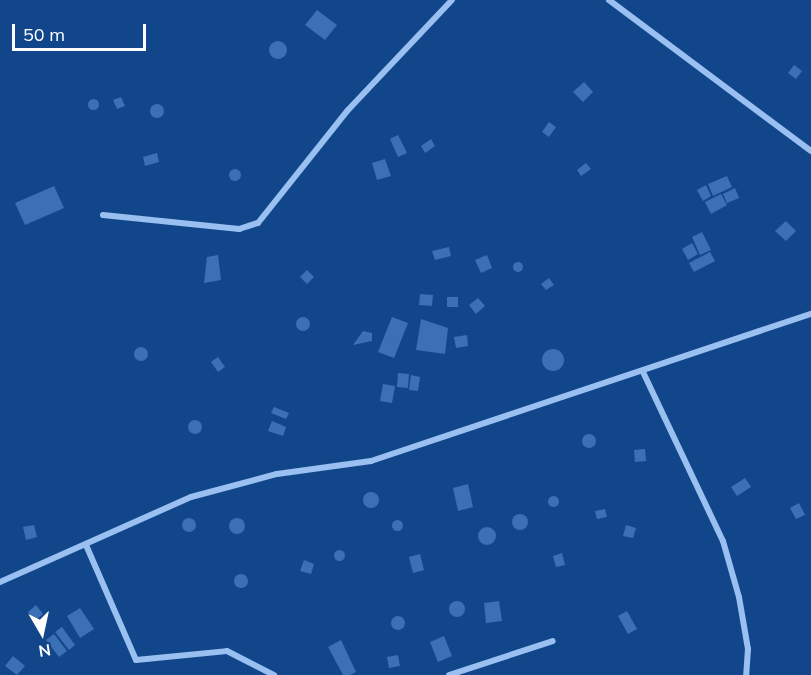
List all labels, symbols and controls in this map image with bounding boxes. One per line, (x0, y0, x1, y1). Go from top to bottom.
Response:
scale bar (15, 12, 148, 50)
text: 50 m (23, 23, 65, 46)
north arrow (12, 603, 72, 663)
text: N (37, 640, 52, 662)

